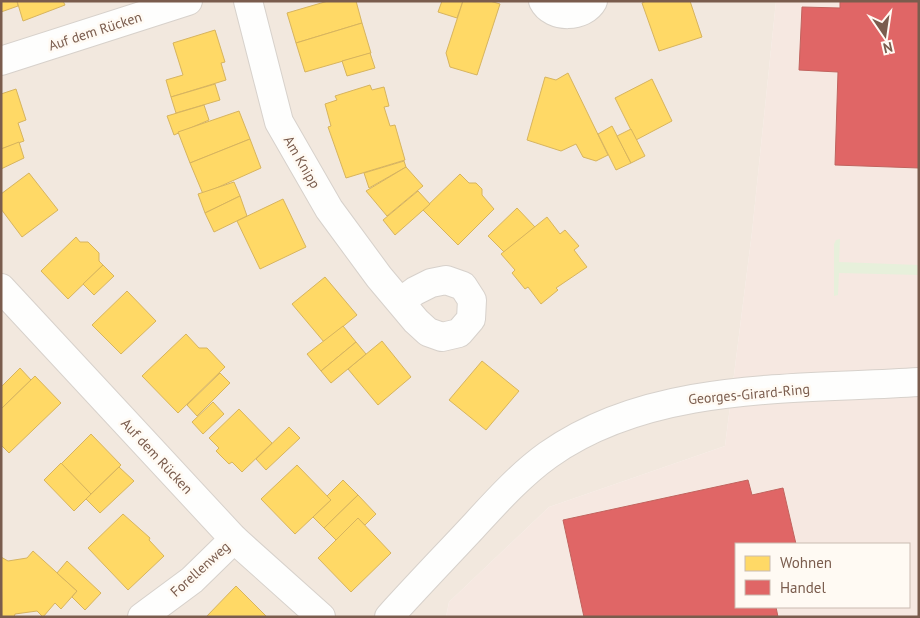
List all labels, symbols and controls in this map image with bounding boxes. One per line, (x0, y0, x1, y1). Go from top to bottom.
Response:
street label: Auf dem Rücken (46, 7, 144, 55)
north arrow (860, 10, 910, 60)
text: N (881, 38, 894, 57)
street label: Am Knipp (280, 132, 324, 192)
street label: Georges-Girard-Ring (687, 380, 811, 408)
street label: Auf dem Rücken (117, 414, 197, 498)
street label: Forellenweg (166, 537, 234, 601)
legend (735, 543, 910, 608)
text: Wohnen (780, 553, 832, 572)
text: Handel (780, 578, 826, 597)

